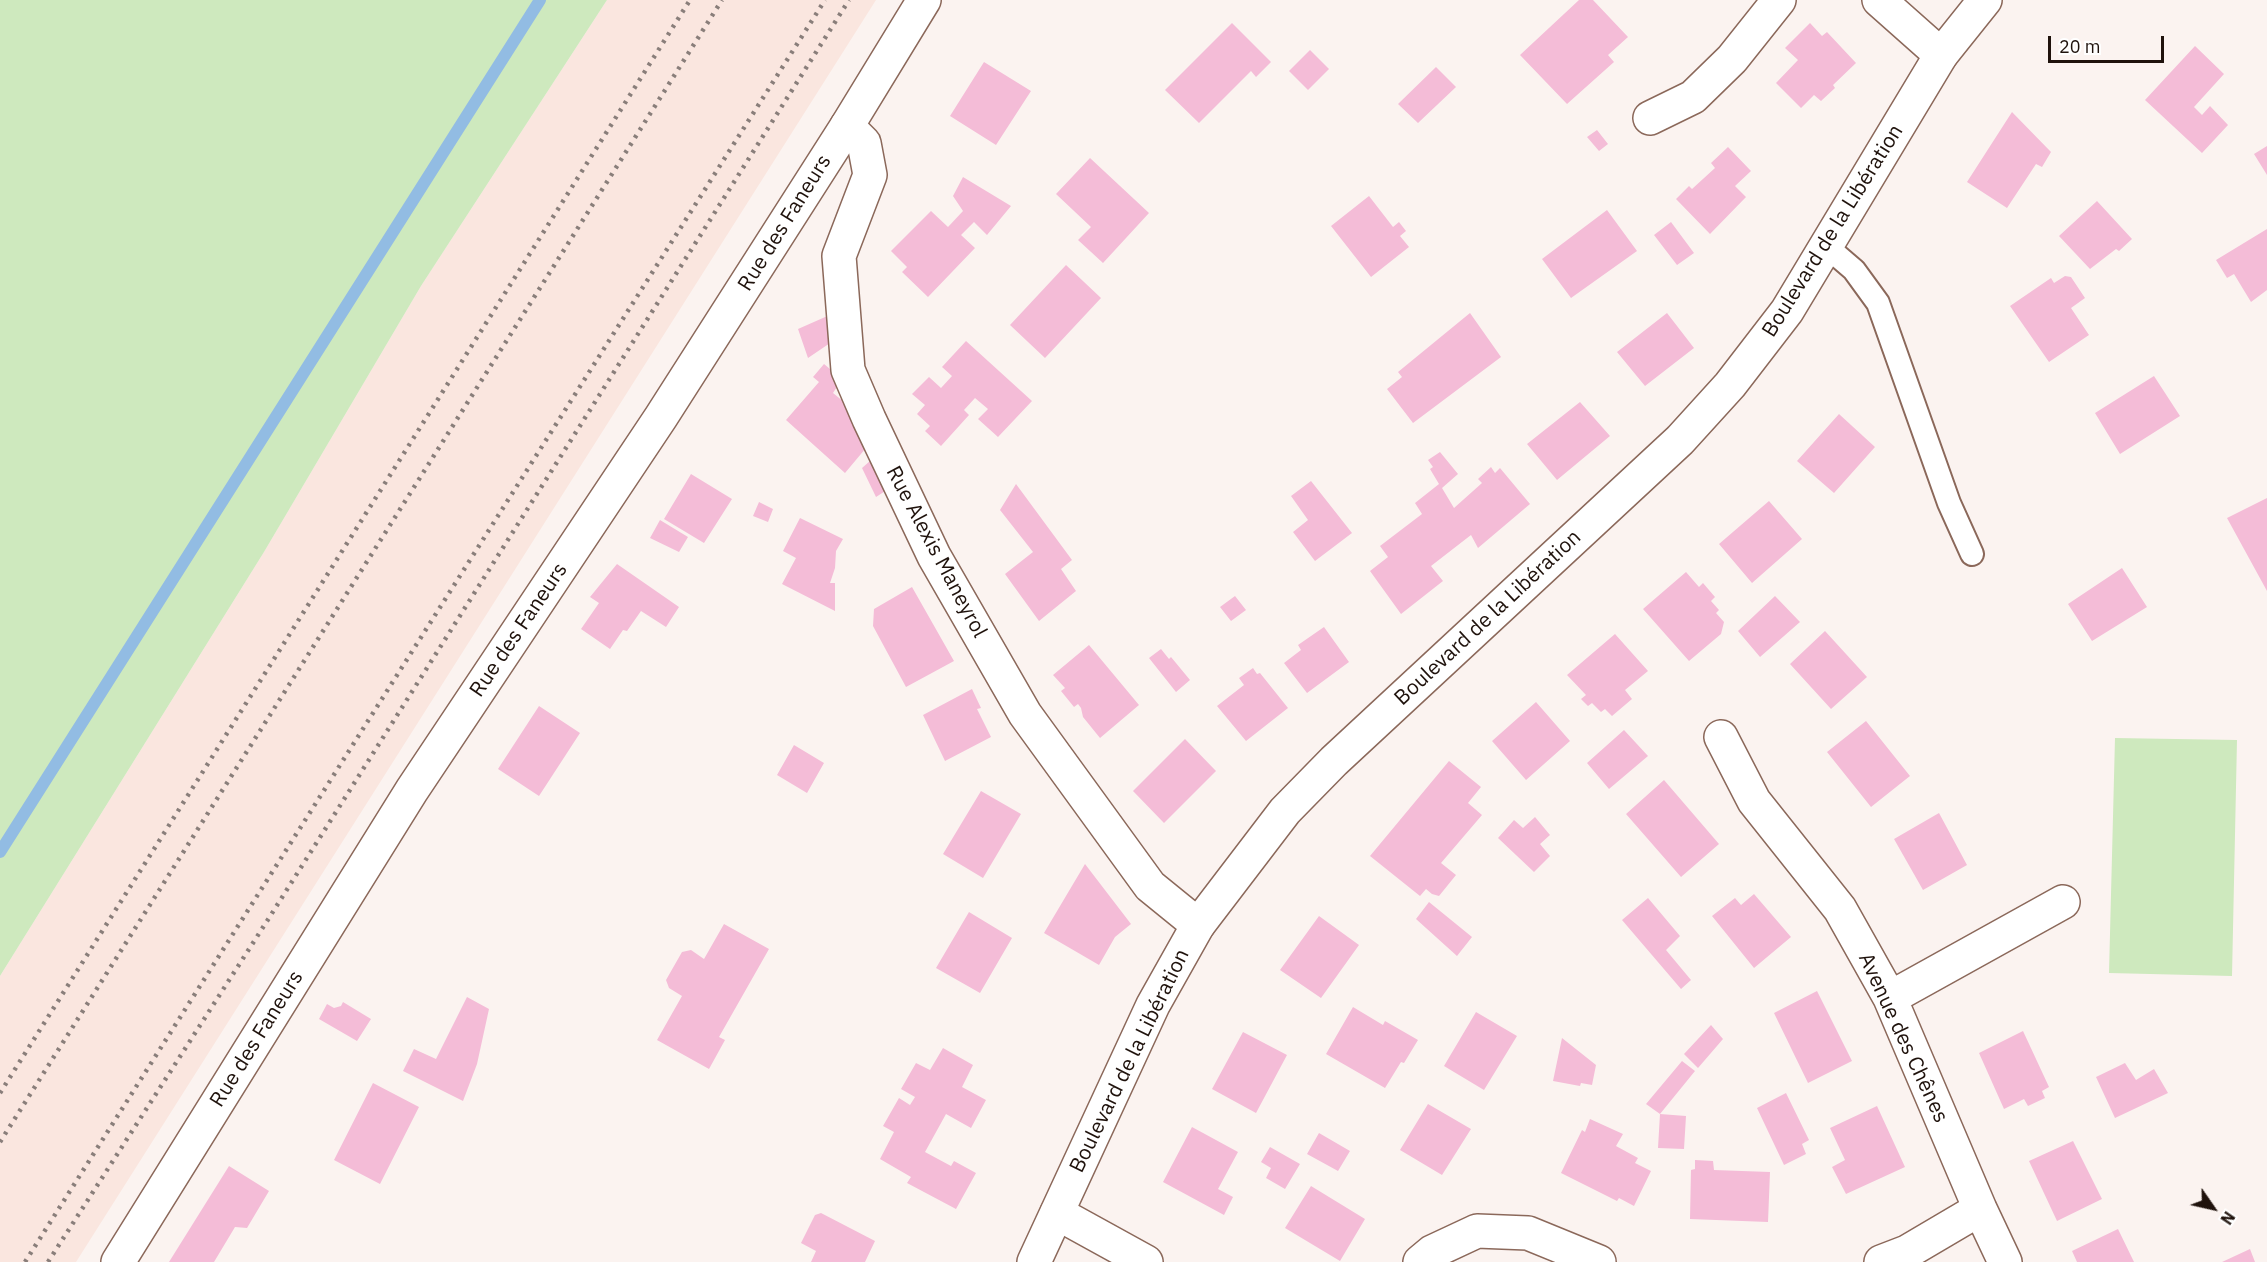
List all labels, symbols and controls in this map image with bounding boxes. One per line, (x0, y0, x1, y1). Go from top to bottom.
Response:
scale bar (2051, 24, 2166, 62)
text: 20 m (2059, 35, 2101, 58)
street label: Boulevard de la Libération (1757, 120, 1909, 342)
street label: Rue des Faneurs (733, 150, 837, 296)
street label: Rue Alexis Maneyrol (880, 462, 992, 642)
street label: Boulevard de la Libération (1390, 525, 1586, 711)
street label: Rue des Faneurs (465, 558, 573, 702)
street label: Boulevard de la Libération (1065, 945, 1195, 1177)
street label: Avenue des Chênes (1853, 949, 1953, 1127)
street label: Rue des Faneurs (205, 966, 309, 1112)
north arrow (2183, 1178, 2243, 1238)
text: N (2216, 1208, 2239, 1228)

